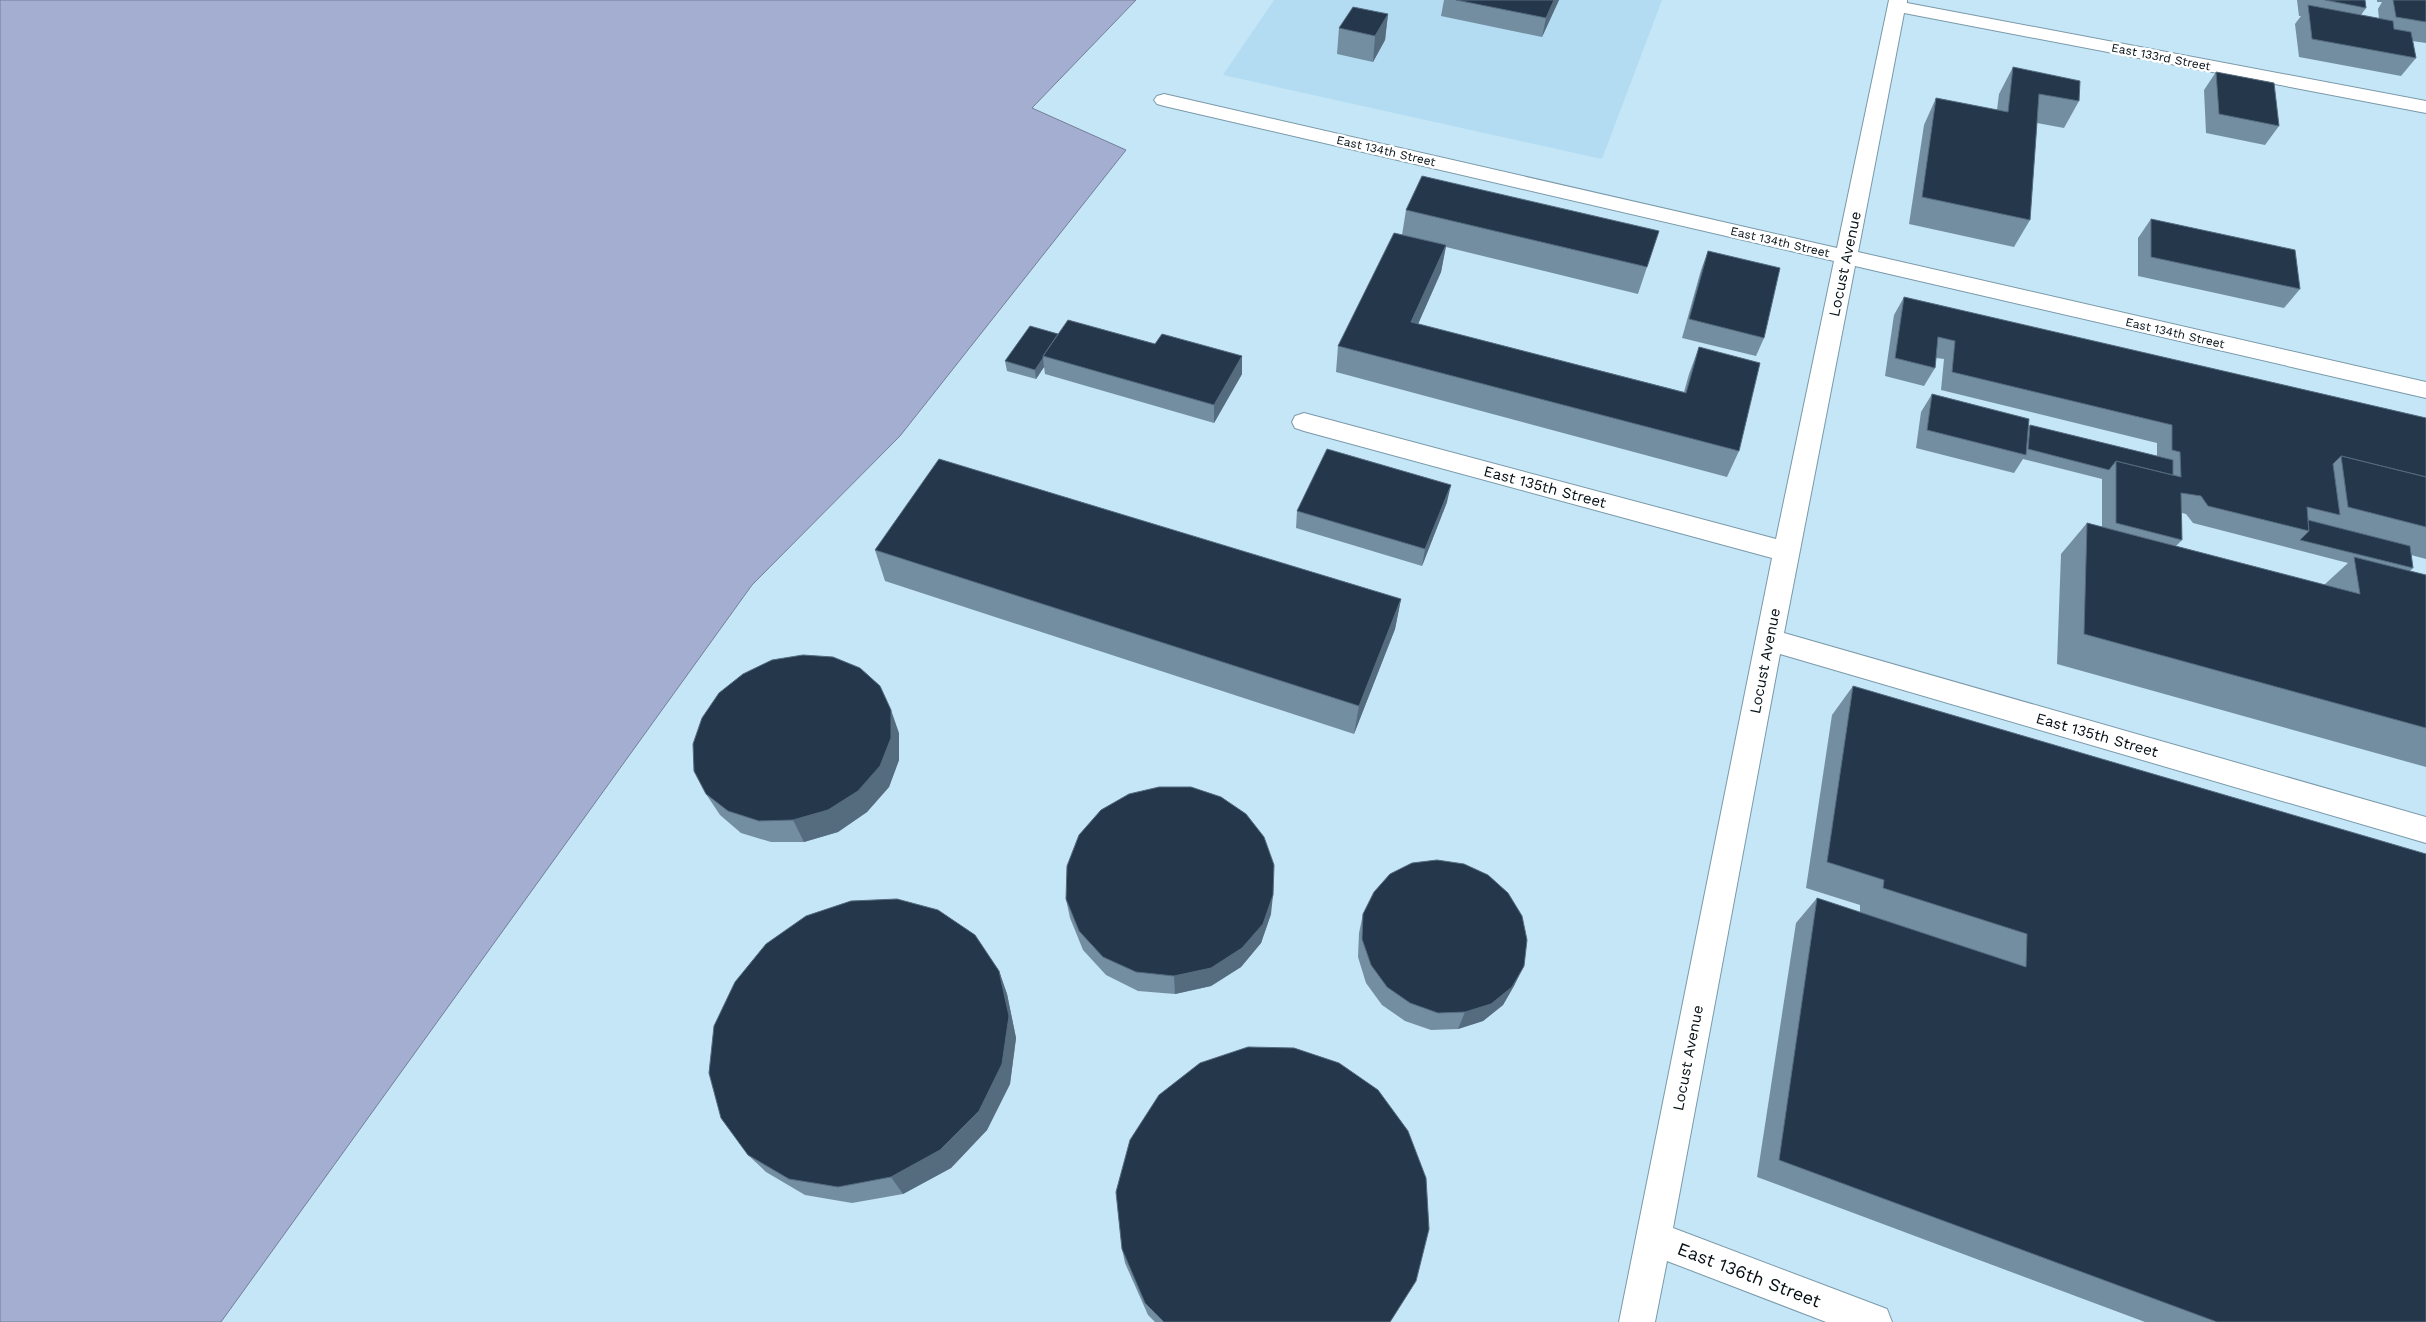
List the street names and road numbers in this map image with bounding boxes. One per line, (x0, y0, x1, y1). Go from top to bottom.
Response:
street label: East 133rd Street (2110, 41, 2212, 73)
street label: East 134th Street (1335, 133, 1437, 169)
street label: Locust Avenue (1825, 210, 1865, 318)
street label: East 134th Street (1729, 224, 1831, 260)
street label: East 134th Street (2124, 315, 2226, 351)
street label: East 135th Street (1482, 462, 1609, 512)
street label: Locust Avenue (1746, 607, 1784, 715)
street label: East 135th Street (2034, 709, 2161, 761)
street label: Locust Avenue (1669, 1004, 1707, 1112)
street label: East 136th Street (1674, 1238, 1824, 1312)

